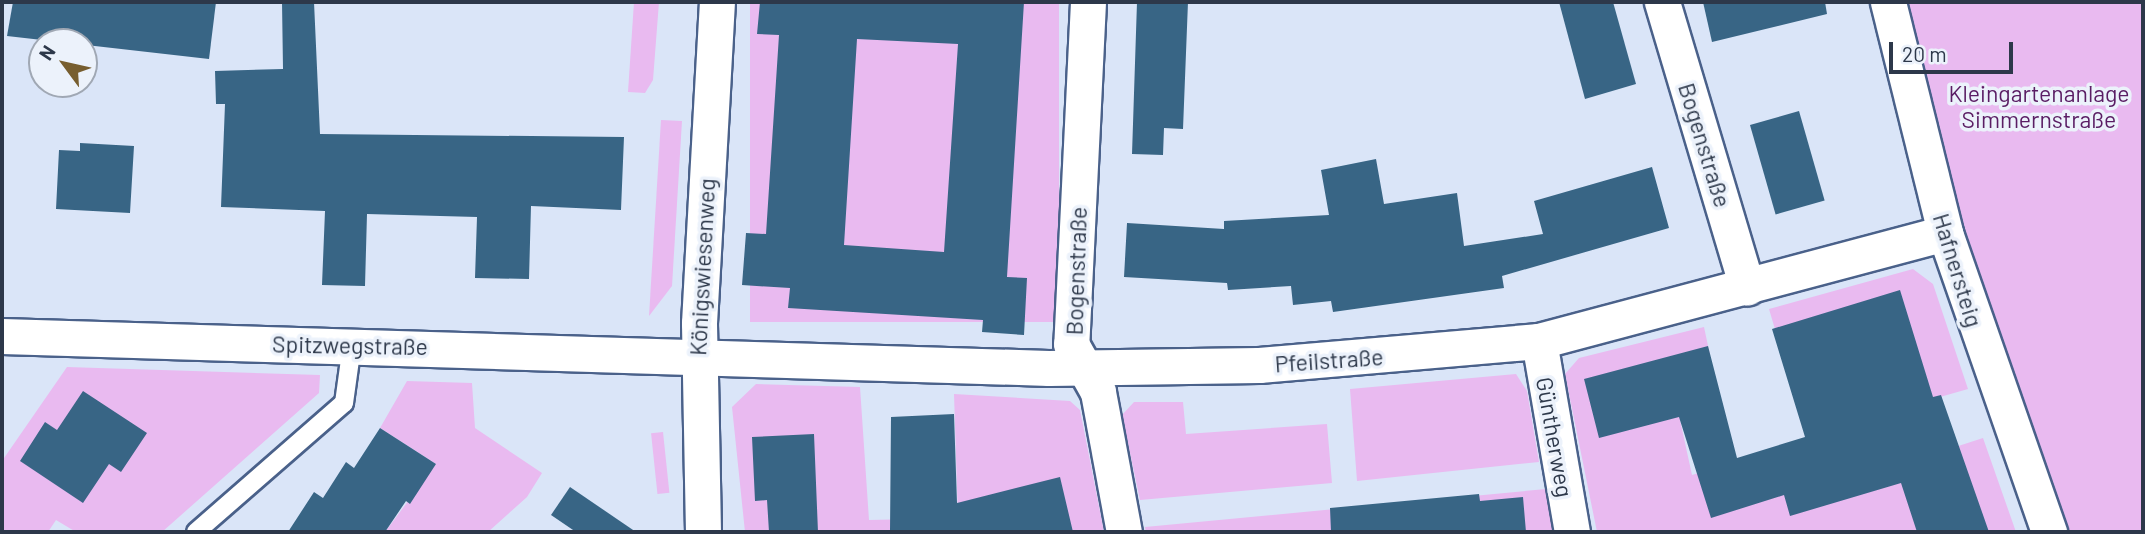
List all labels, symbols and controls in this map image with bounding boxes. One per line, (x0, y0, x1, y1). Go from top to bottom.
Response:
north arrow (28, 28, 98, 98)
scale bar (1893, 28, 2017, 72)
text: N (34, 41, 60, 64)
text: 20 m (1902, 41, 1947, 66)
park label: Kleingartenanlage Simmernstraße (1948, 79, 2130, 133)
street label: Bogenstraße (1673, 80, 1737, 210)
street label: Königswiesenweg (684, 178, 720, 356)
street label: Bogenstraße (1060, 206, 1092, 336)
street label: Hafnersteig (1928, 210, 1988, 330)
street label: Spitzwegstraße (272, 330, 428, 360)
street label: Pfeilstraße (1274, 342, 1384, 378)
street label: Güntherweg (1531, 375, 1579, 499)

